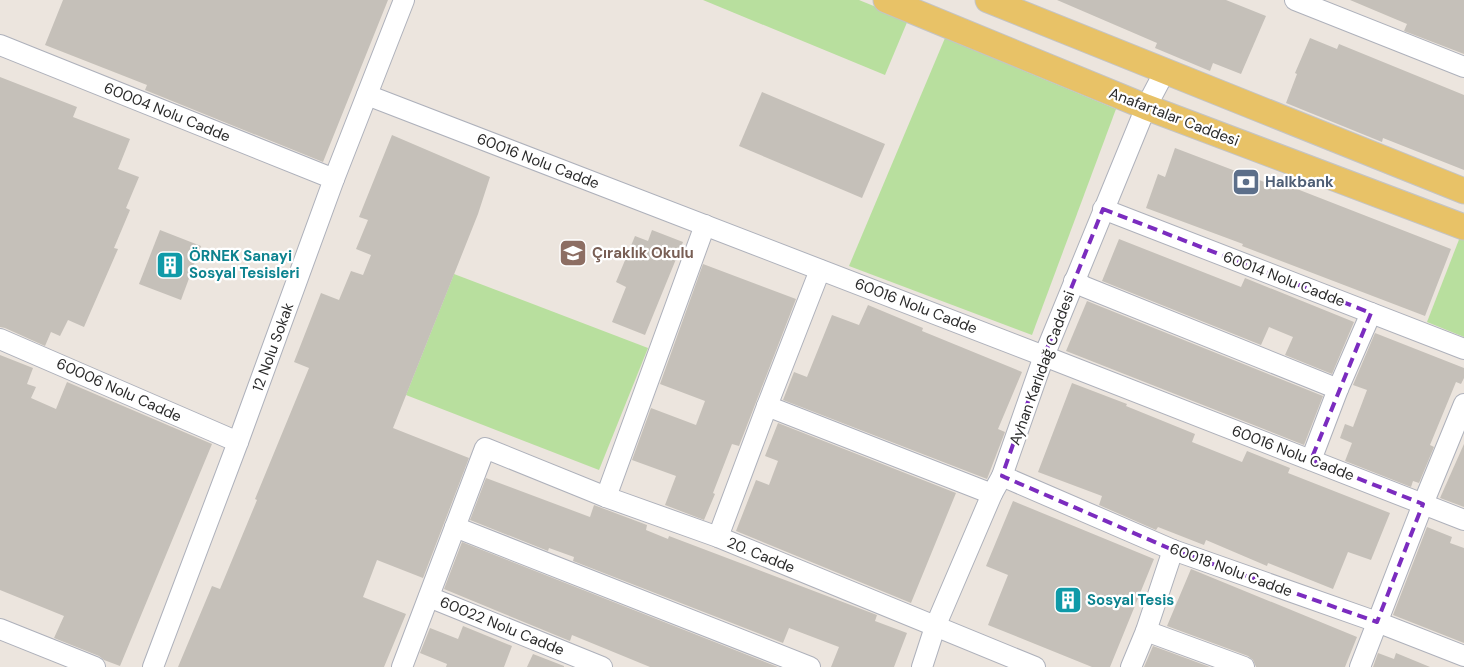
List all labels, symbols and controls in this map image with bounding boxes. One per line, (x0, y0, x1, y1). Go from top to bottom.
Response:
street label: 60004 Nolu Cadde (101, 77, 233, 147)
street label: Anafartalar Caddesi (1106, 83, 1242, 151)
street label: 60016 Nolu Cadde (474, 128, 602, 194)
bank icon: Halkbank (1231, 167, 1261, 197)
place label: Halkbank (1265, 172, 1334, 192)
school or university icon: Çıraklık Okulu (558, 238, 588, 268)
place label: Çıraklık Okulu (592, 243, 694, 263)
place label: ÖRNEK Sanayi Sosyal Tesisleri (189, 246, 300, 283)
street label: 60014 Nolu Cadde (1220, 247, 1348, 311)
building icon: ÖRNEK Sanayi Sosyal Tesisleri (155, 250, 185, 280)
street label: 60016 Nolu Cadde (852, 273, 980, 339)
street label: Ayhan Karlıdağ Caddesi (1005, 288, 1079, 448)
street label: 12 Nolu Sokak (248, 299, 299, 394)
street label: 60006 Nolu Cadde (53, 353, 185, 427)
street label: 60016 Nolu Cadde (1229, 420, 1357, 486)
street label: 20. Cadde (724, 532, 798, 578)
street label: 60018 Nolu Cadde (1167, 539, 1295, 601)
building icon: Sosyal Tesis (1053, 585, 1083, 615)
place label: Sosyal Tesis (1087, 590, 1174, 610)
street label: 60022 Nolu Cadde (437, 592, 567, 660)

